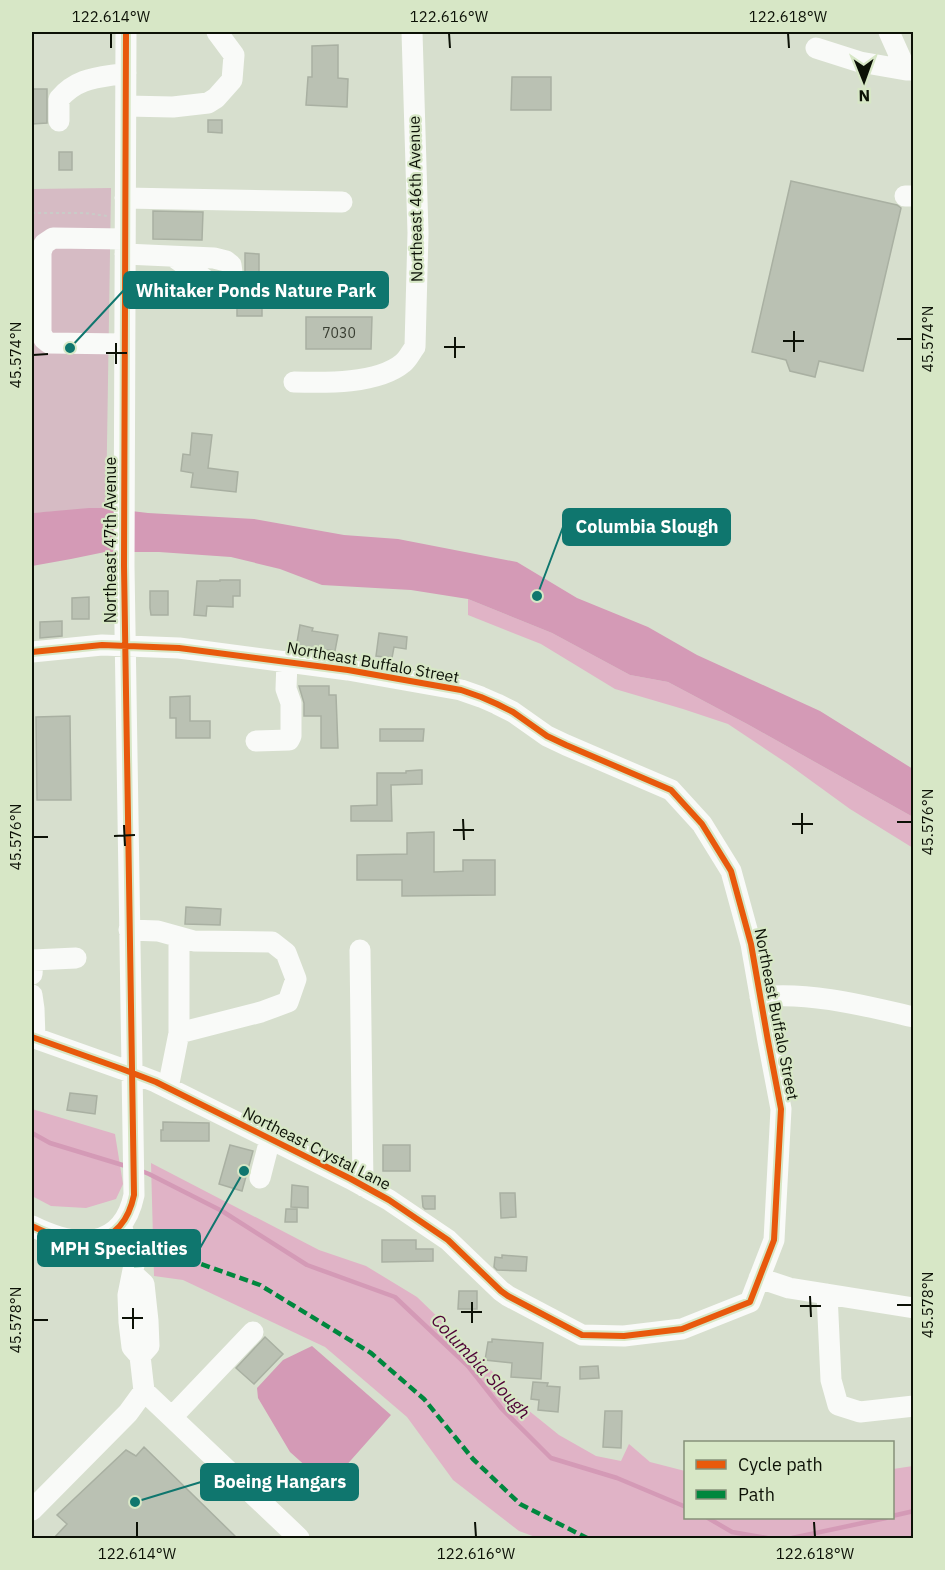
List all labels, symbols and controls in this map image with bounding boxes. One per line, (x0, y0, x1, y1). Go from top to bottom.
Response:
text: 122.614°W (72, 7, 151, 26)
text: 122.616°W (410, 7, 489, 26)
text: 122.618°W (749, 7, 828, 26)
north arrow (834, 51, 894, 111)
text: N (858, 86, 870, 106)
street label: Northeast 46th Avenue (404, 115, 426, 282)
callout: Whitaker Ponds Nature Park (124, 272, 388, 308)
text: Whitaker Ponds Nature Park (136, 279, 377, 302)
text: 45.574°N (918, 306, 937, 372)
text: 45.574°N (6, 322, 25, 388)
house number: 7030 (322, 324, 356, 342)
street label: Northeast 47th Avenue (100, 457, 120, 623)
callout: Columbia Slough (563, 509, 730, 545)
text: Columbia Slough (576, 515, 718, 538)
street label: Northeast Buffalo Street (285, 637, 461, 687)
text: 45.576°N (918, 789, 937, 855)
text: 45.576°N (6, 804, 25, 870)
street label: Northeast Buffalo Street (751, 926, 803, 1102)
street label: Northeast Crystal Lane (240, 1102, 395, 1194)
callout: MPH Specialties (38, 1230, 200, 1266)
text: MPH Specialties (50, 1237, 188, 1260)
text: 45.578°N (918, 1272, 937, 1338)
text: 45.578°N (6, 1287, 25, 1353)
water label: Columbia Slough (427, 1309, 535, 1423)
legend (684, 1441, 894, 1519)
text: Cycle path (738, 1453, 823, 1476)
callout: Boeing Hangars (201, 1464, 358, 1500)
text: Boeing Hangars (214, 1470, 346, 1493)
text: Path (738, 1483, 775, 1506)
text: 122.614°W (98, 1544, 177, 1563)
text: 122.616°W (437, 1544, 516, 1563)
text: 122.618°W (776, 1544, 855, 1563)

